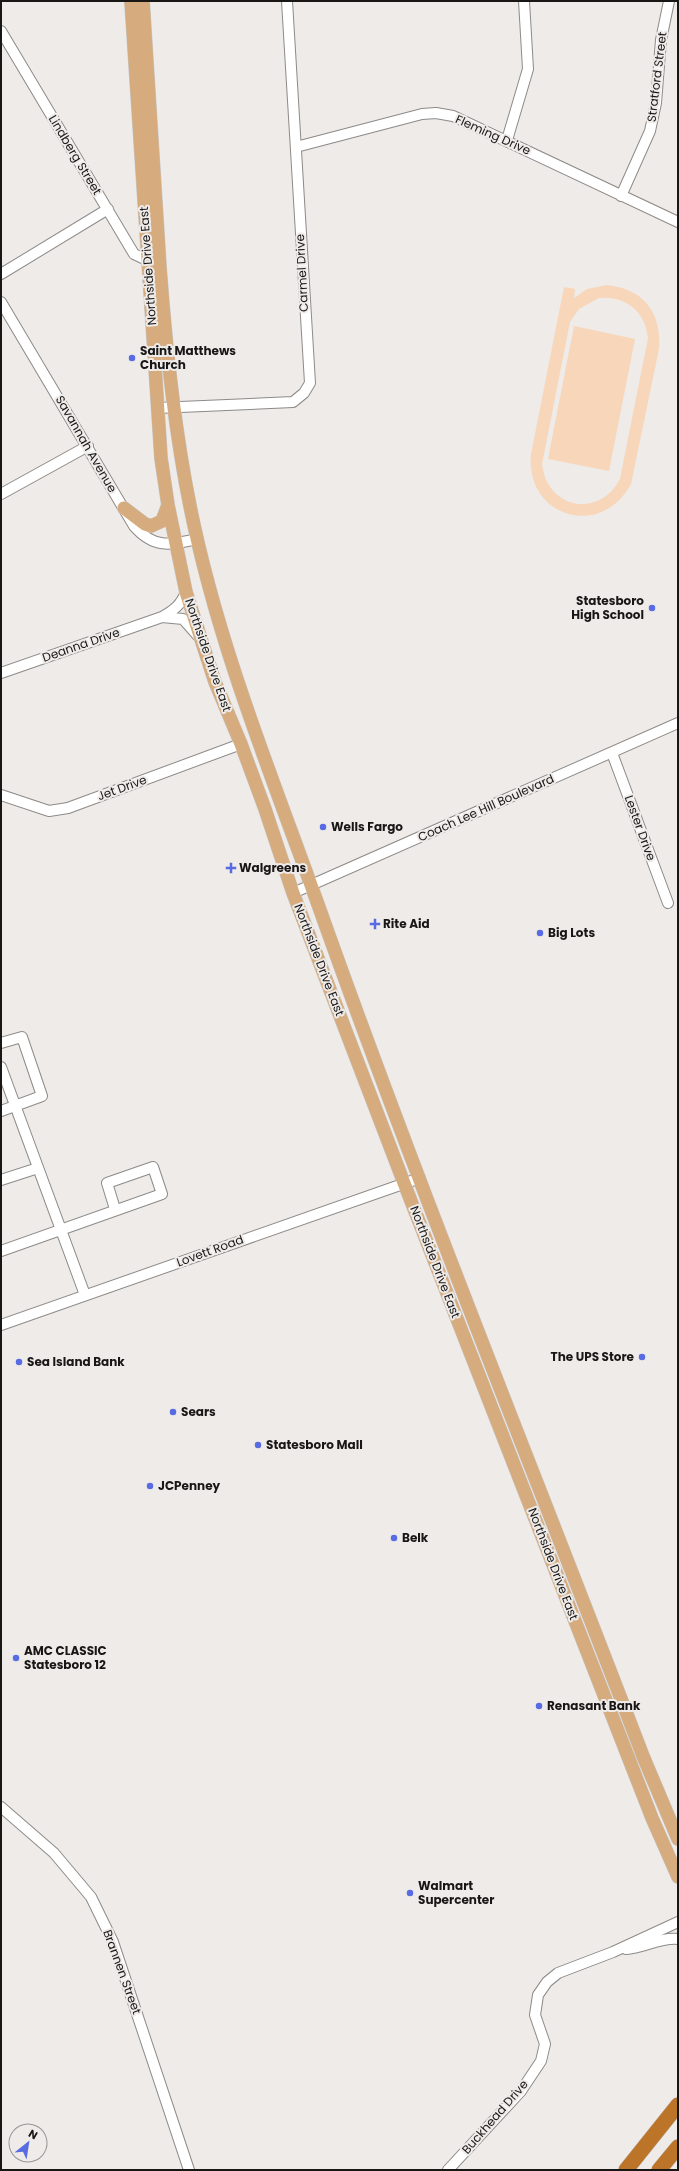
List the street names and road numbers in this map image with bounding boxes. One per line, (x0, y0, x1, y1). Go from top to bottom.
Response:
street label: Stratford Street (643, 31, 670, 123)
street label: Fleming Drive (453, 110, 534, 159)
street label: Lindberg Street (45, 112, 106, 198)
street label: Northside Drive East (135, 206, 160, 326)
street label: Carmel Drive (291, 234, 312, 312)
street label: Savannah Avenue (52, 392, 121, 495)
street label: Northside Drive East (181, 596, 236, 714)
street label: Deanna Drive (40, 623, 122, 666)
street label: Coach Lee Hill Boulevard (415, 770, 557, 845)
street label: Jet Drive (95, 771, 149, 804)
street label: Lester Drive (621, 793, 660, 863)
street label: Northside Drive East (290, 901, 349, 1018)
street label: Northside Drive East (406, 1203, 465, 1320)
street label: Lovett Road (174, 1231, 246, 1271)
street label: Northside Drive East (524, 1505, 583, 1622)
street label: Brannen Street (99, 1927, 146, 2016)
street label: Buckhead Drive (458, 2076, 532, 2157)

